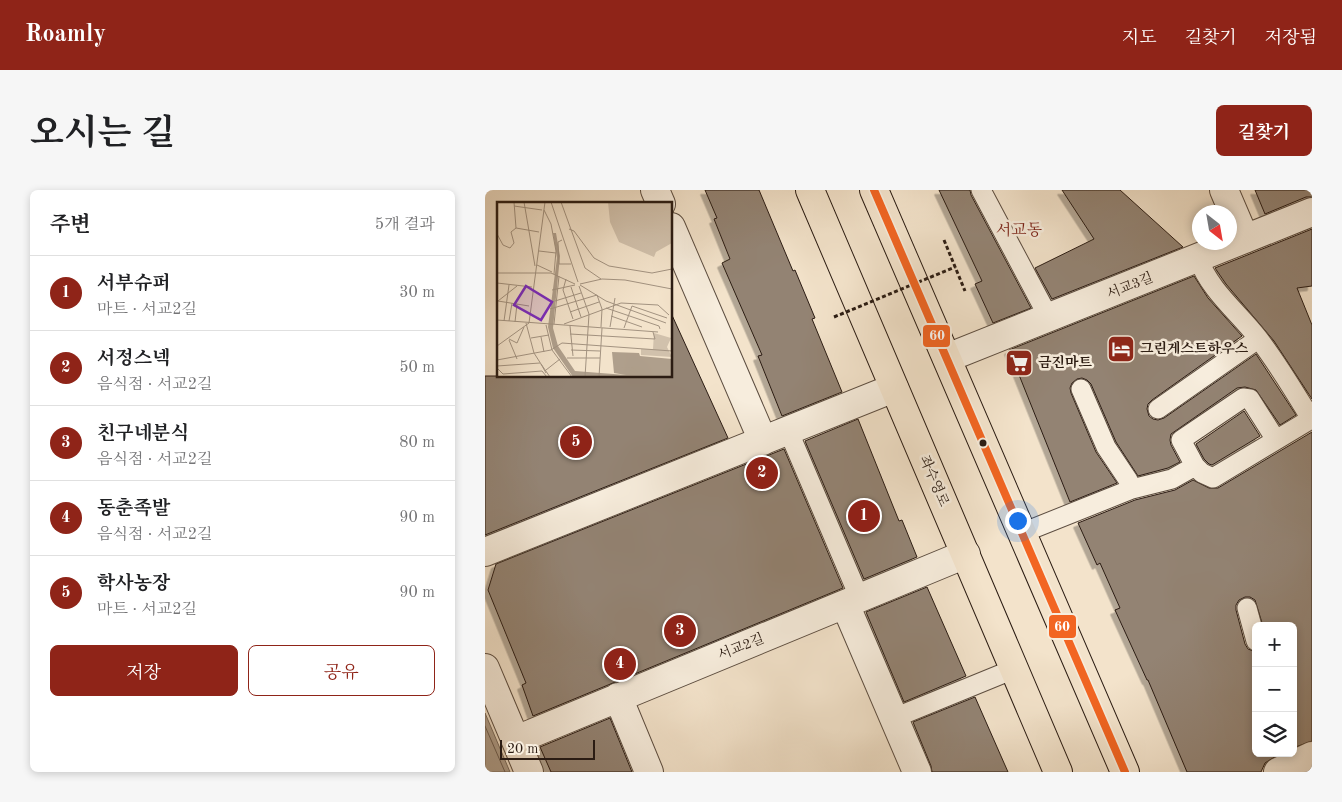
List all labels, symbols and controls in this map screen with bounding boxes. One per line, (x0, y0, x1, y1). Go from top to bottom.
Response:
text: Roamly (25, 23, 106, 47)
text: 지도 (1122, 29, 1157, 47)
text: 길찾기 (1185, 29, 1237, 47)
text: 저장됨 (1265, 29, 1317, 47)
button: 길찾기 (1216, 105, 1312, 156)
text: 오시는 길 (30, 117, 175, 152)
inset map (497, 202, 673, 378)
north arrow (1192, 205, 1237, 250)
text: 주변 (50, 215, 91, 236)
text: 5개 결과 (375, 217, 435, 233)
district label: 서교동 (996, 222, 1043, 239)
street label: 서교3길 (1104, 269, 1155, 302)
text: 서부슈퍼 (97, 275, 170, 294)
text: 1 (61, 285, 71, 301)
text: 30 m (399, 285, 435, 301)
text: 마트 · 서교2길 (97, 302, 197, 318)
line badge: 60 (922, 324, 951, 348)
text: 60 (929, 329, 945, 343)
hotel icon: 그린게스트하우스 (1106, 334, 1136, 364)
place label: 그린게스트하우스 (1140, 340, 1249, 356)
supermarket icon: 금진마트 (1004, 348, 1034, 378)
text: 서정스넥 (97, 350, 170, 369)
place label: 금진마트 (1038, 354, 1093, 370)
text: 2 (61, 360, 71, 376)
text: 50 m (399, 360, 435, 376)
text: 음식점 · 서교2길 (97, 377, 212, 393)
pin: 5 (560, 423, 592, 461)
text: 친구네분식 (97, 425, 189, 444)
text: 3 (61, 435, 71, 451)
text: 80 m (399, 435, 435, 451)
unlabelled marker (978, 438, 988, 448)
text: 음식점 · 서교2길 (97, 452, 212, 468)
street label: 좌수영로 (917, 453, 952, 509)
pin: 2 (746, 454, 778, 492)
pin: 1 (848, 497, 880, 535)
text: 동춘족발 (97, 500, 170, 519)
your location (1005, 508, 1031, 534)
text: 4 (61, 510, 71, 526)
text: 90 m (399, 510, 435, 526)
text: 음식점 · 서교2길 (97, 527, 212, 543)
text: 학사농장 (97, 575, 170, 594)
text: 5 (61, 585, 71, 601)
text: 90 m (399, 585, 435, 601)
text: 마트 · 서교2길 (97, 602, 197, 618)
pin: 3 (664, 612, 696, 650)
line badge: 60 (1048, 614, 1077, 639)
text: 60 (1054, 620, 1070, 634)
map controls (1252, 622, 1297, 757)
button: + (1252, 622, 1297, 667)
street label: 서교2길 (715, 630, 766, 663)
button: 저장 (50, 645, 238, 696)
button: 공유 (248, 645, 435, 696)
pin: 4 (604, 645, 636, 683)
button: − (1252, 667, 1297, 712)
button: layers (1252, 712, 1297, 757)
scale bar (500, 737, 595, 760)
text: 20 m (507, 742, 538, 756)

